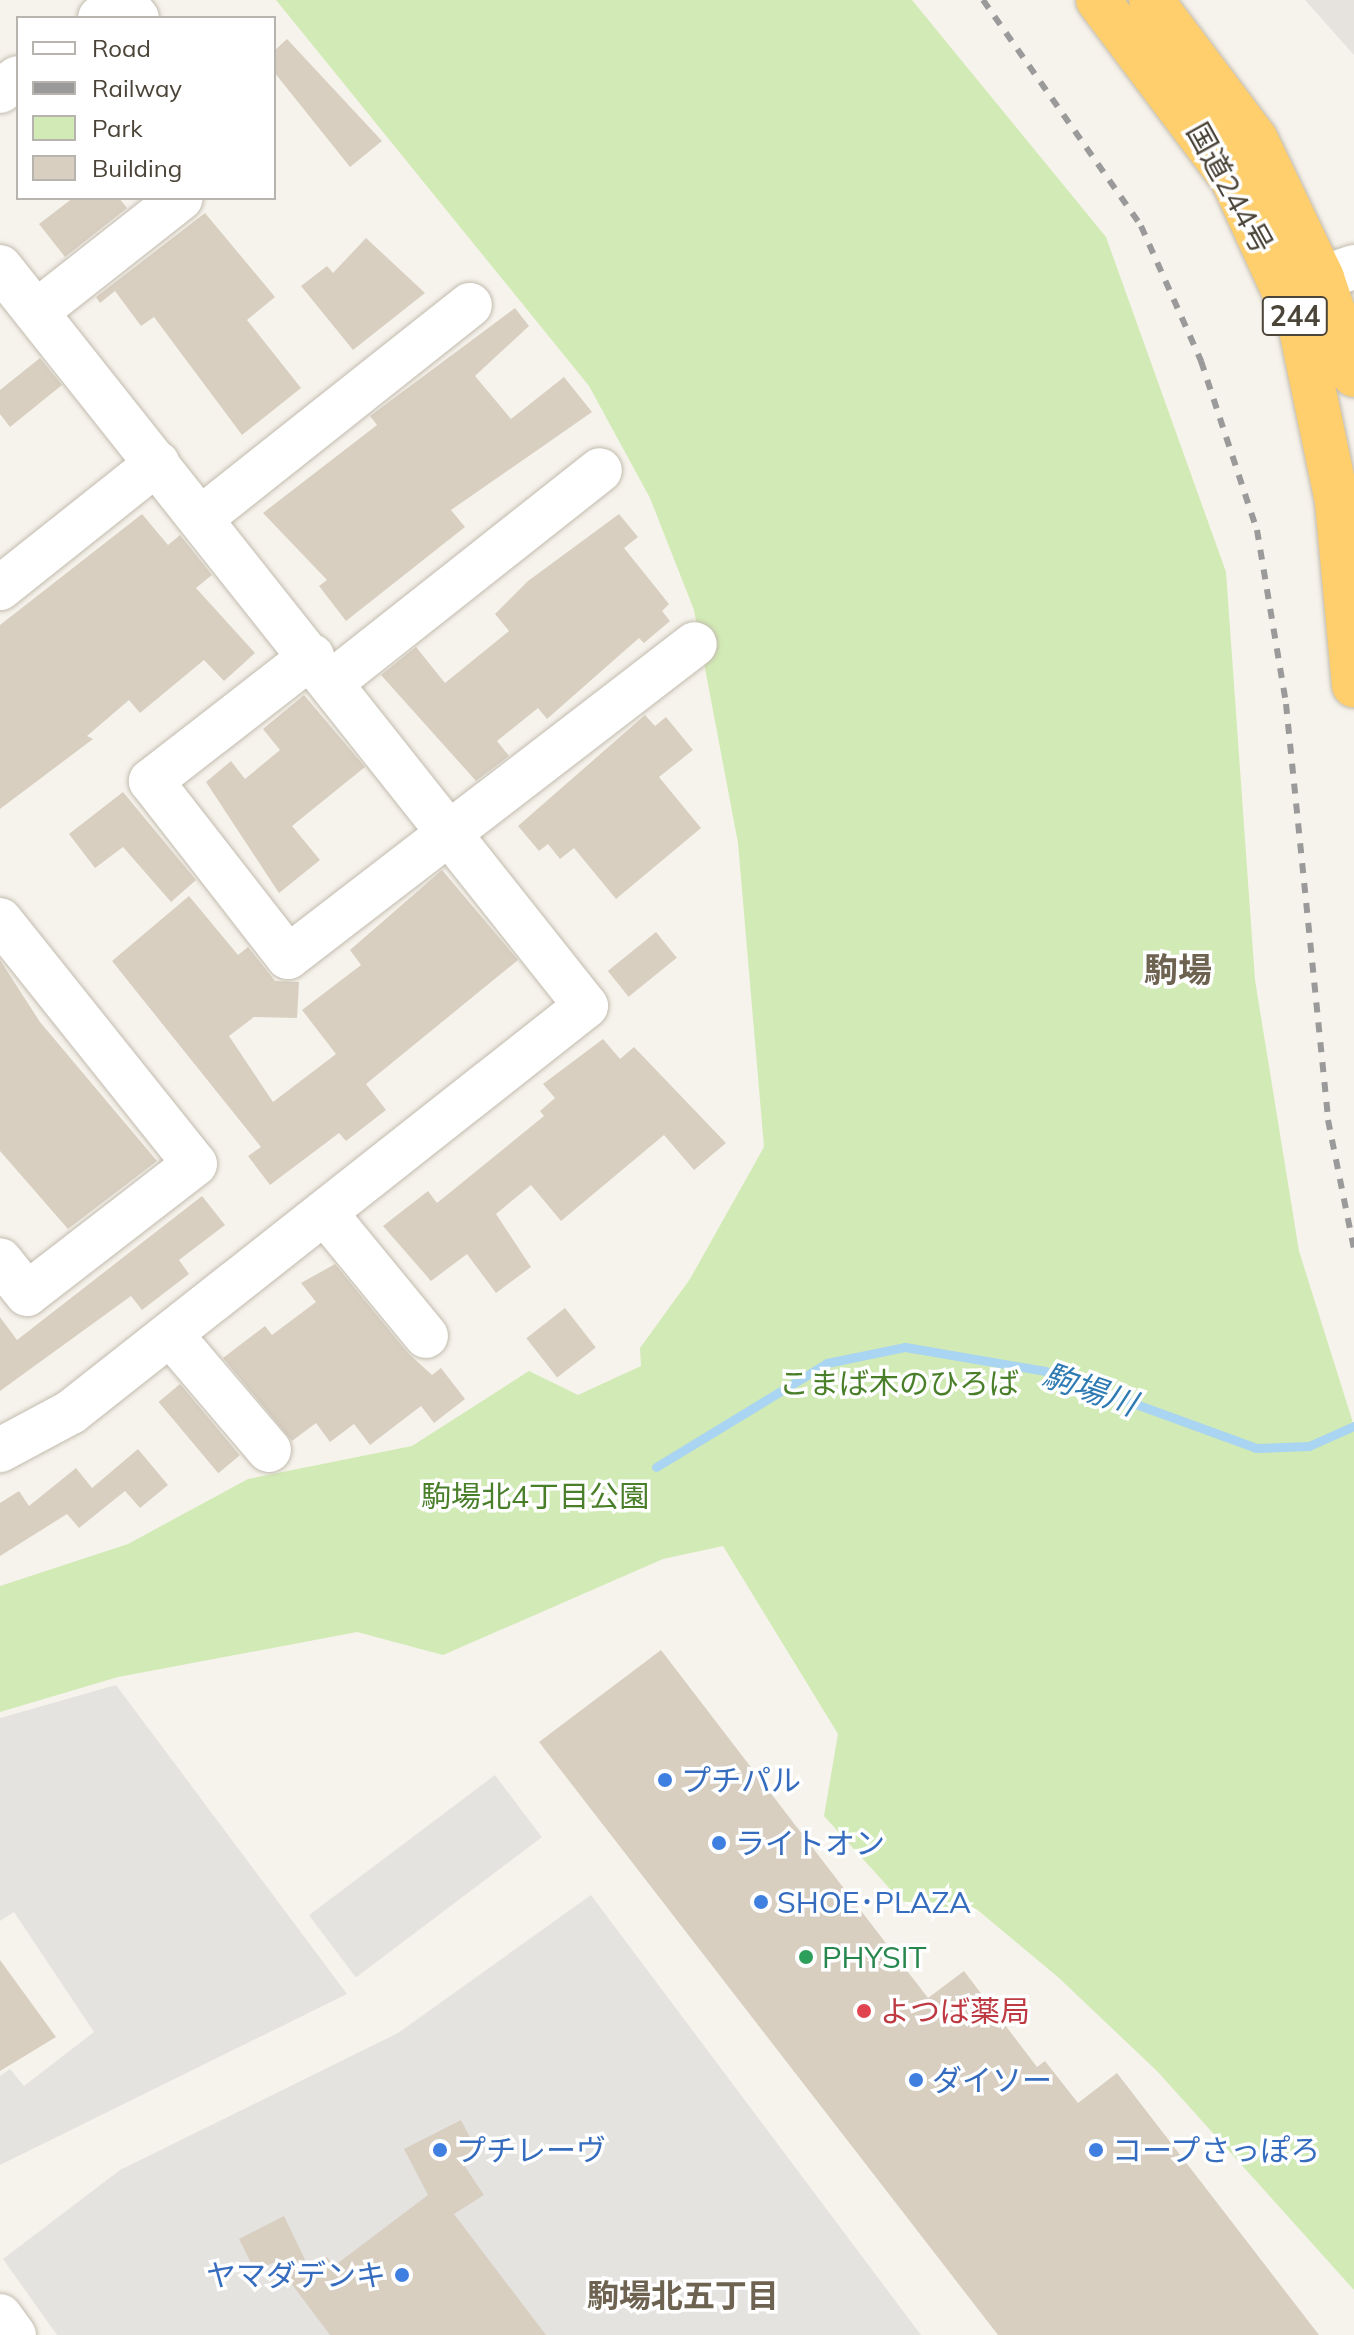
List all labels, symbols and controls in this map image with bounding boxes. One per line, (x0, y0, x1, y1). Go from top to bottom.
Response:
legend (16, 16, 276, 200)
text: Road (92, 33, 151, 63)
text: Railway (92, 73, 182, 103)
text: Park (92, 113, 143, 143)
street label: 国道244号 (1179, 116, 1281, 260)
text: Building (92, 153, 182, 183)
road number: 244 (1261, 292, 1329, 340)
district label: 駒場 (1144, 950, 1212, 990)
water label: 駒場川 (1038, 1355, 1142, 1423)
park label: こまば木のひろば (779, 1365, 1019, 1401)
park label: 駒場北4丁目公園 (421, 1478, 649, 1514)
place label: プチパル (681, 1762, 801, 1798)
marker: プチパル (656, 1771, 674, 1789)
place label: ライトオン (735, 1825, 885, 1861)
marker: ライトオン (710, 1834, 728, 1852)
place label: SHOE･PLAZA (777, 1884, 971, 1920)
marker: SHOE･PLAZA (752, 1893, 770, 1911)
place label: PHYSIT (822, 1939, 927, 1975)
marker: PHYSIT (797, 1948, 815, 1966)
place label: よつば薬局 (880, 1993, 1030, 2029)
marker: よつば薬局 (855, 2002, 873, 2020)
place label: ダイソー (932, 2062, 1052, 2098)
marker: ダイソー (907, 2071, 925, 2089)
place label: プチレーヴ (456, 2132, 606, 2168)
place label: コープさっぽろ (1112, 2132, 1322, 2168)
marker: プチレーヴ (431, 2141, 449, 2159)
marker: コープさっぽろ (1087, 2141, 1105, 2159)
place label: ヤマダデンキ (206, 2257, 386, 2293)
marker: ヤマダデンキ (393, 2266, 411, 2284)
district label: 駒場北五丁目 (587, 2276, 779, 2314)

